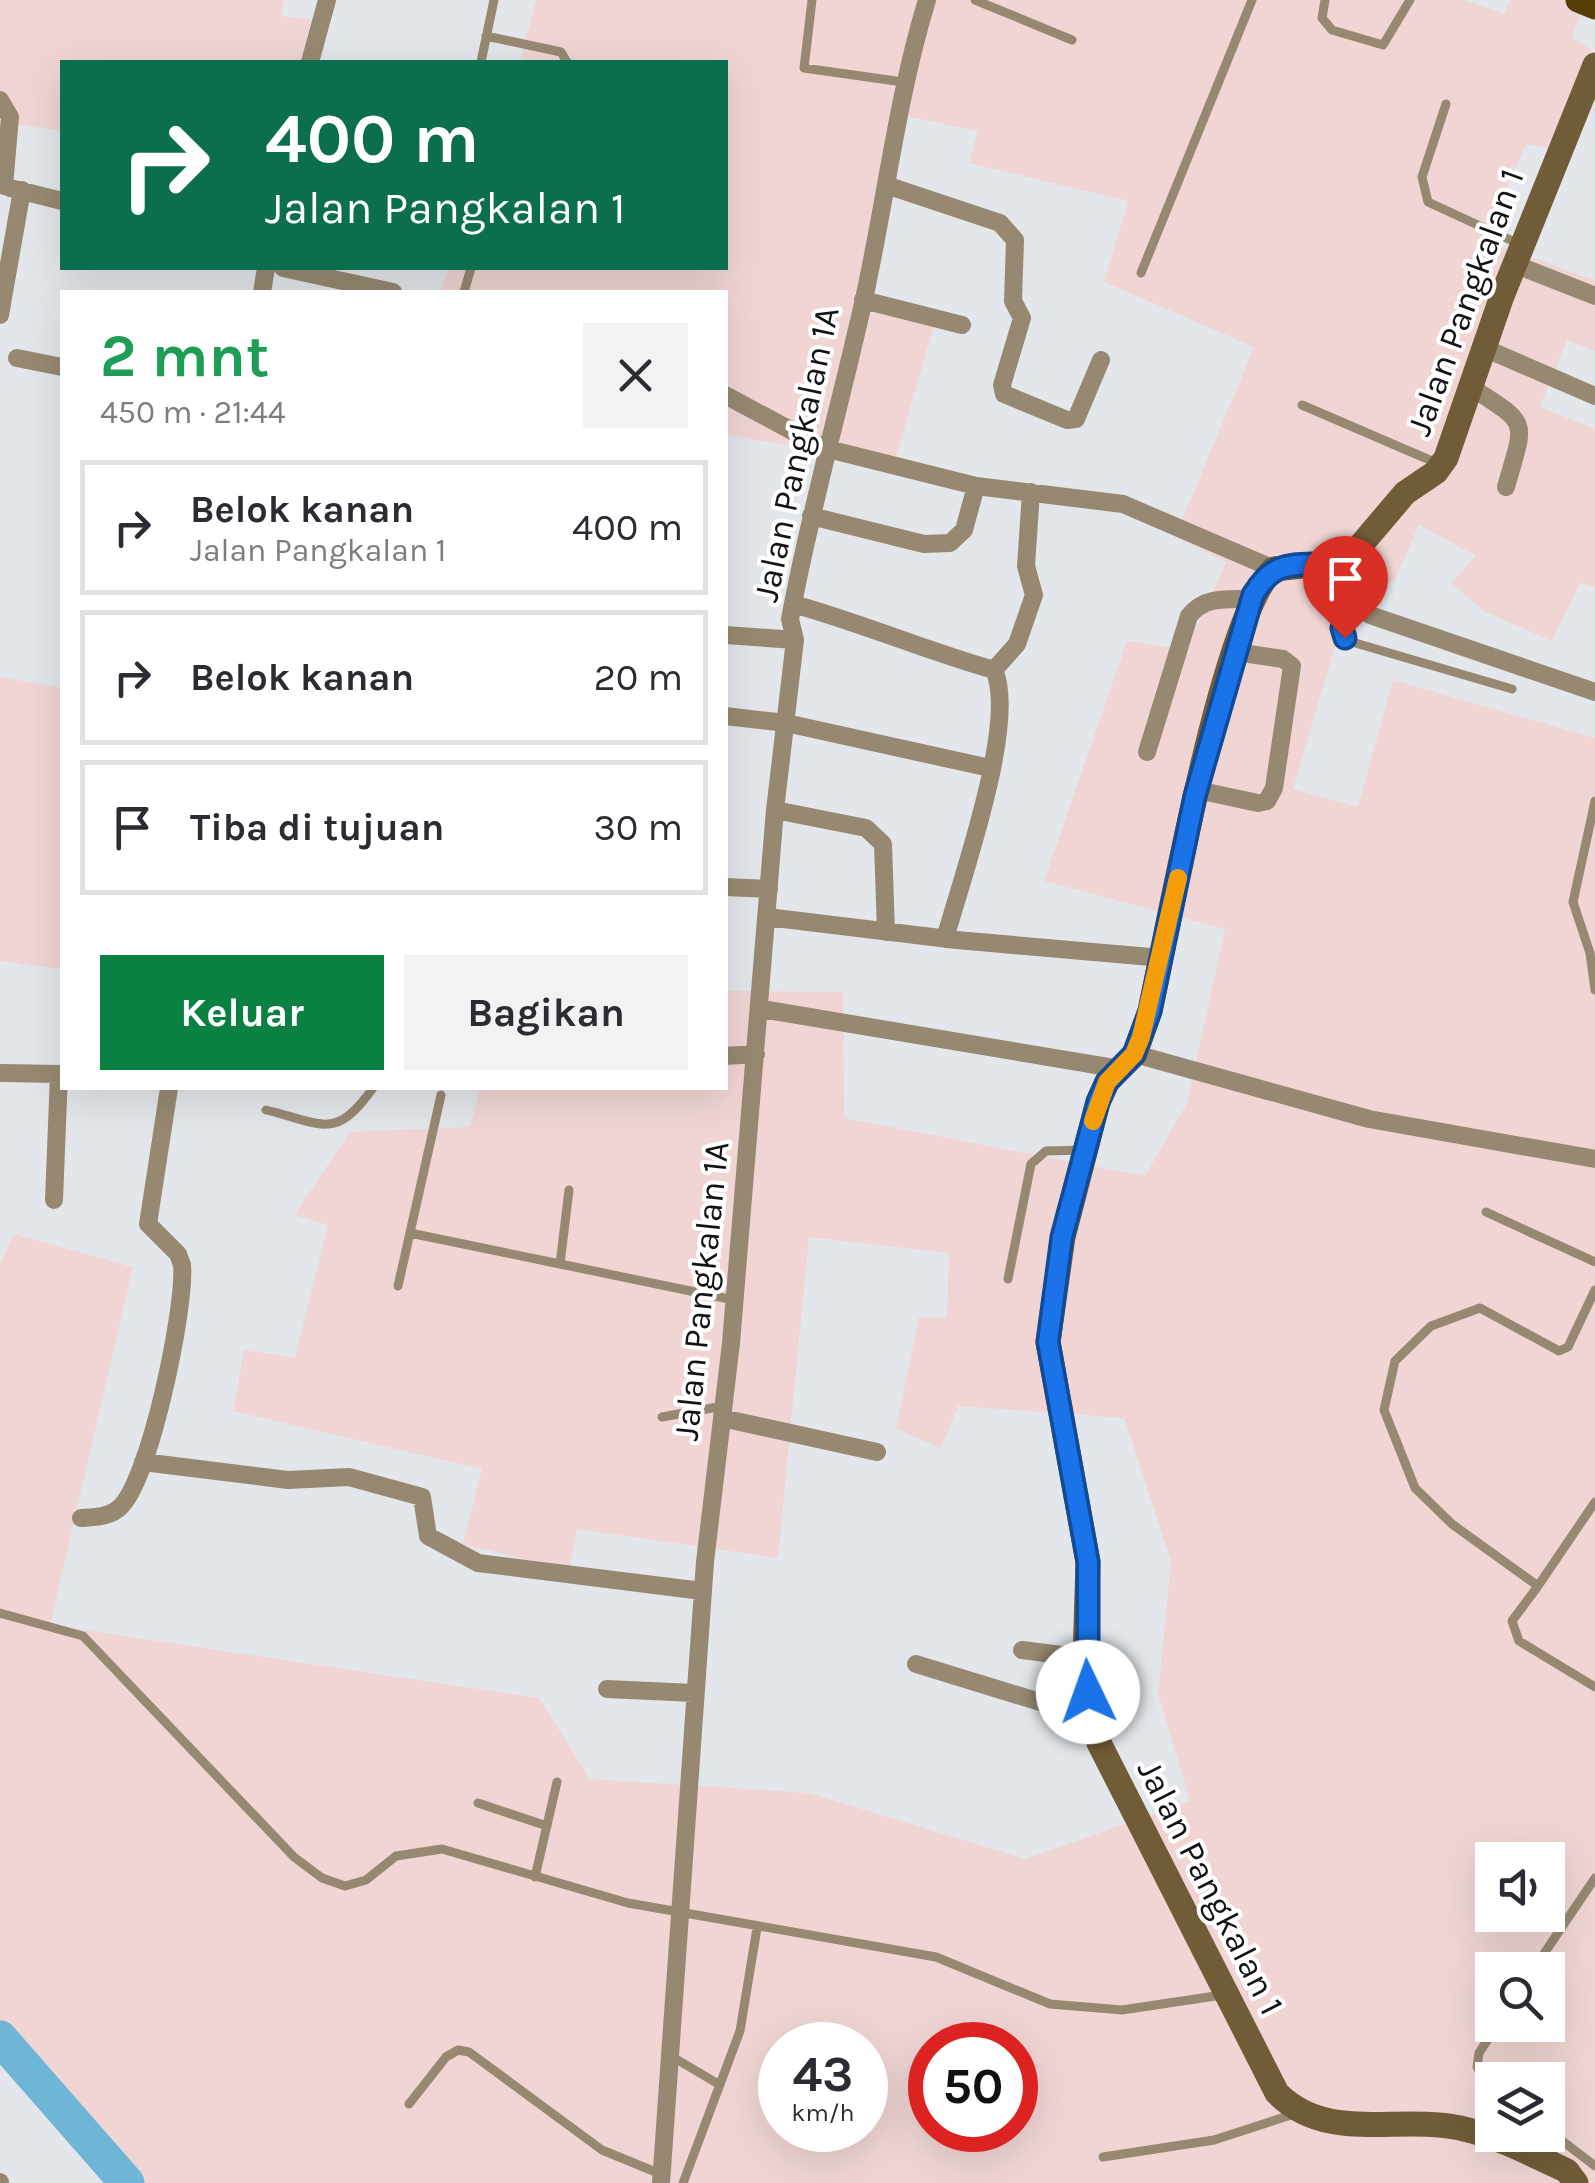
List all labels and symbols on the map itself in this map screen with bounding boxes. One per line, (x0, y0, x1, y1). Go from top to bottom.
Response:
street label: Jalan Pangkalan 1 (1398, 163, 1533, 441)
street label: Jalan Pangkalan 1A (745, 303, 848, 605)
pin (1303, 536, 1388, 639)
street label: Jalan Pangkalan 1A (665, 1139, 738, 1443)
position arrow (1036, 1640, 1140, 1744)
street label: Jalan Pangkalan 1 (1129, 1753, 1292, 2021)
speed limit sign: 50 (908, 2022, 1038, 2152)

